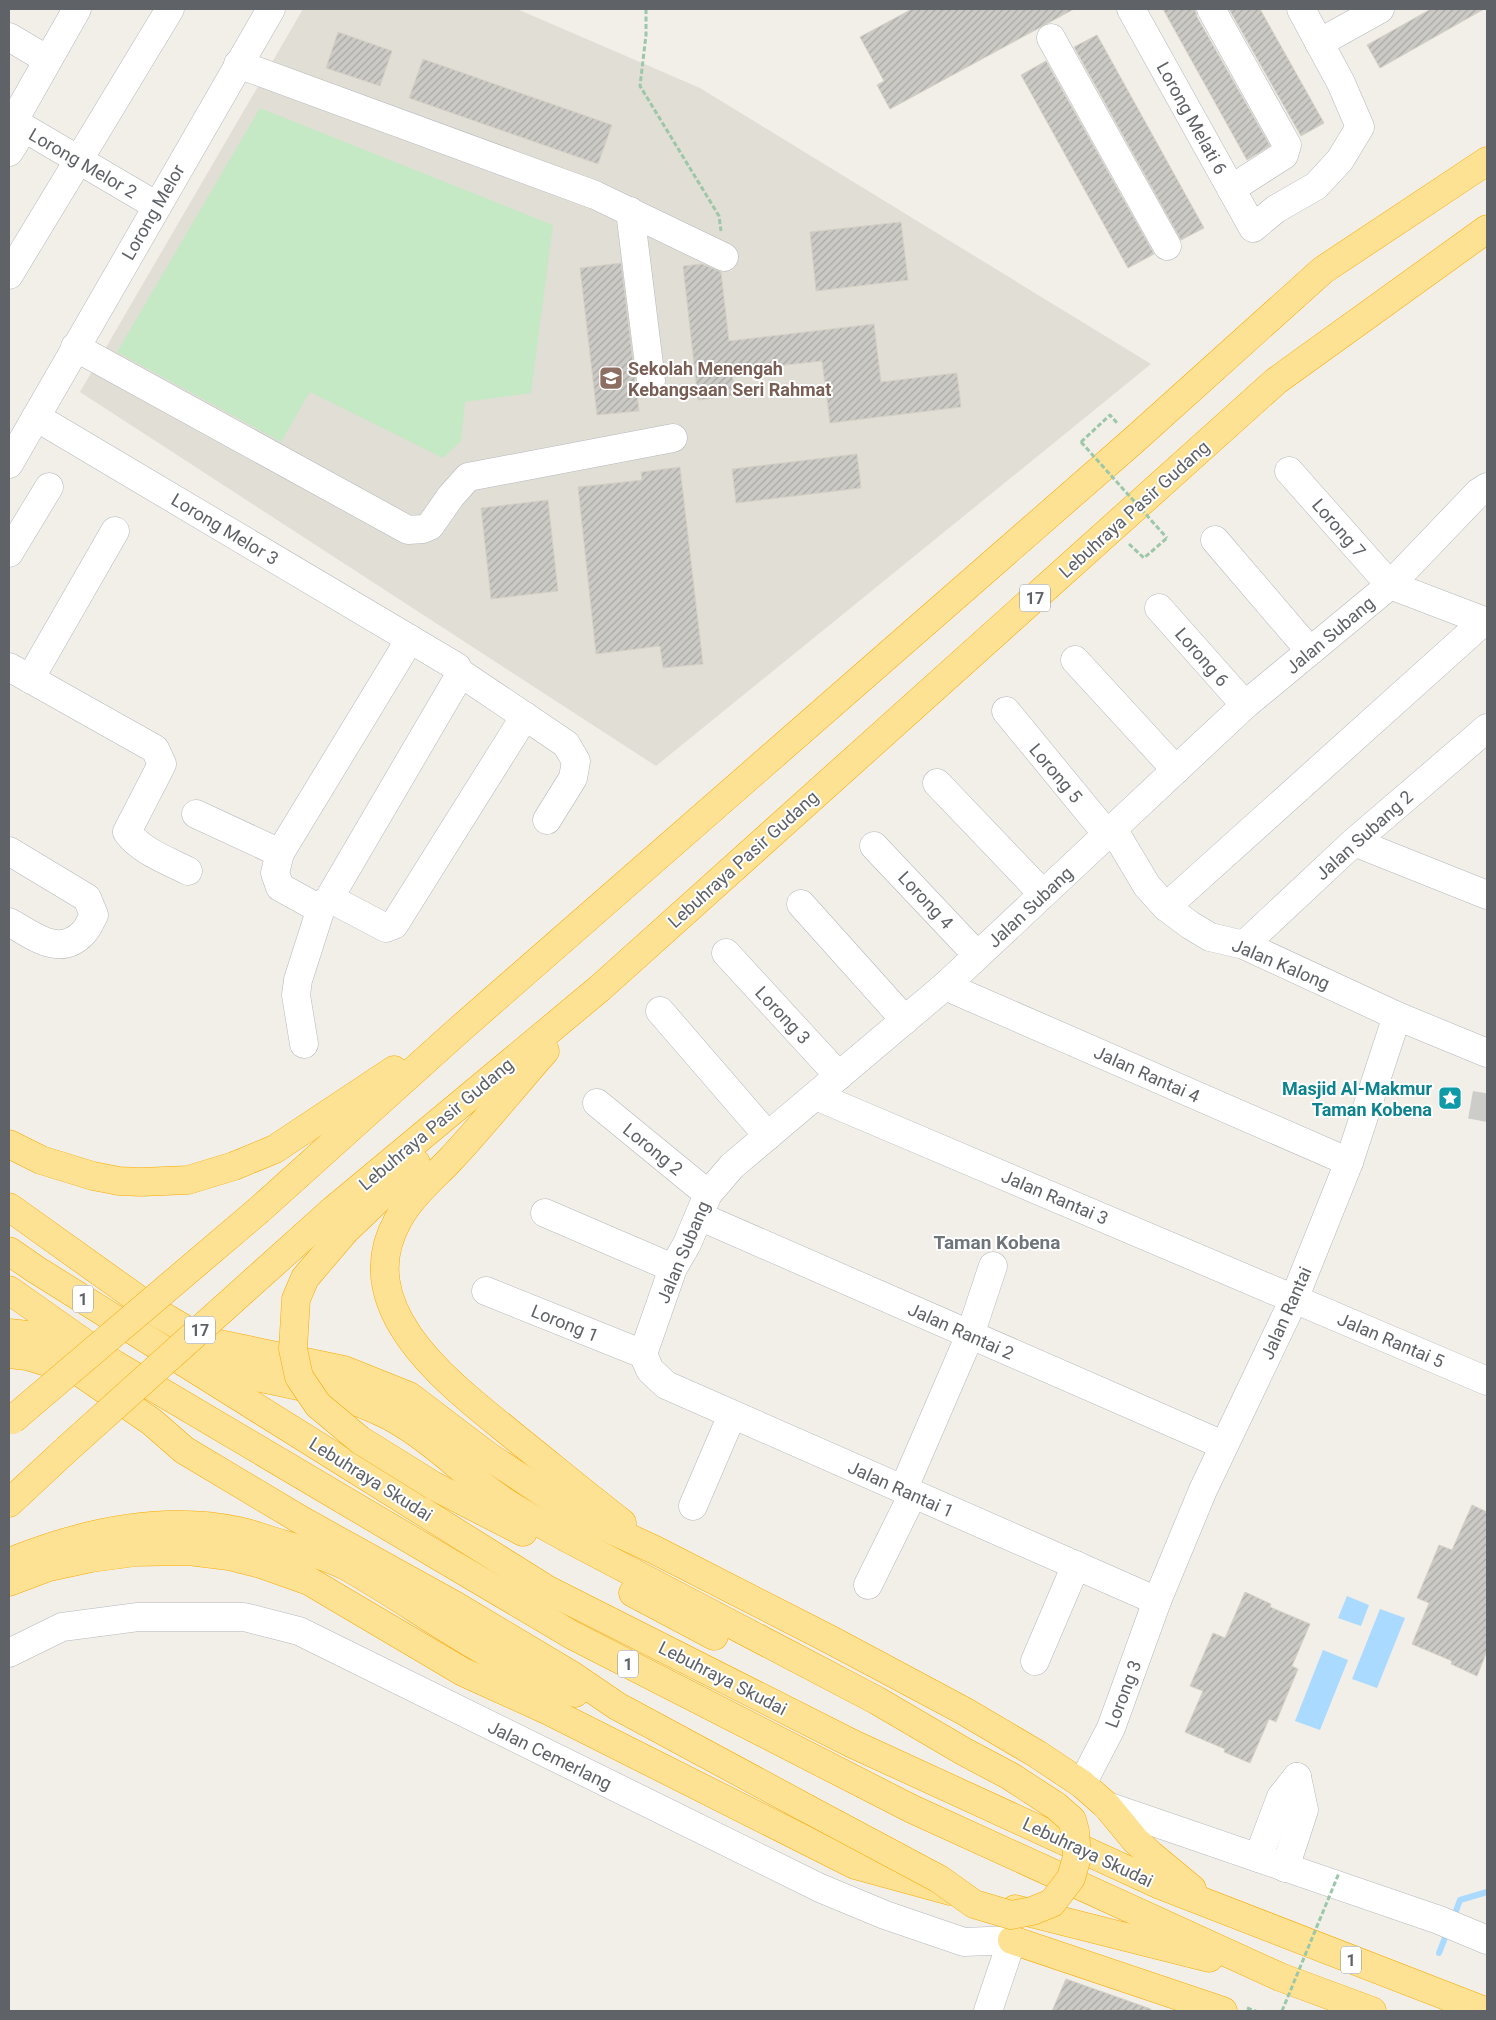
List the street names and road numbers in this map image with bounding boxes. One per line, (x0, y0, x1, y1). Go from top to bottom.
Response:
street label: Lorong Melati 6 (1153, 58, 1231, 178)
street label: Lorong Melor 2 (25, 124, 141, 202)
street label: Lorong Melor (117, 161, 189, 263)
street label: Lebuhraya Pasir Gudang (1055, 436, 1213, 582)
street label: Lorong Melor 3 (168, 489, 282, 569)
street label: Lorong 7 (1308, 494, 1370, 562)
road number: 17 (1020, 584, 1050, 612)
street label: Jalan Subang (1282, 592, 1378, 678)
street label: Lorong 6 (1171, 623, 1233, 691)
street label: Lorong 5 (1025, 739, 1087, 807)
street label: Lebuhraya Pasir Gudang (664, 786, 822, 932)
street label: Jalan Subang 2 (1311, 786, 1417, 884)
street label: Jalan Subang (983, 862, 1077, 952)
street label: Lorong 4 (894, 867, 958, 933)
street label: Jalan Kalong (1229, 934, 1333, 994)
street label: Lorong 3 (751, 982, 815, 1048)
street label: Jalan Rantai 4 (1091, 1041, 1203, 1107)
street label: Lebuhraya Pasir Gudang (355, 1053, 517, 1195)
street label: Lorong 2 (619, 1119, 687, 1179)
street label: Jalan Rantai 3 (999, 1165, 1111, 1229)
street label: Jalan Subang (652, 1198, 714, 1306)
street label: Jalan Rantai (1256, 1263, 1316, 1363)
road number: 1 (73, 1286, 93, 1312)
street label: Jalan Rantai 2 (905, 1298, 1017, 1364)
street label: Lorong 1 (528, 1300, 602, 1346)
street label: Jalan Rantai 5 (1335, 1308, 1447, 1372)
road number: 17 (185, 1316, 215, 1344)
street label: Lebuhraya Skudai (306, 1433, 436, 1525)
street label: Jalan Rantai 1 (845, 1456, 957, 1522)
street label: Lebuhraya Skudai (655, 1637, 791, 1719)
road number: 1 (618, 1650, 638, 1678)
street label: Lorong 3 (1101, 1657, 1145, 1731)
street label: Jalan Cemerlang (485, 1716, 615, 1794)
street label: Lebuhraya Skudai (1020, 1813, 1156, 1891)
road number: 1 (1341, 1946, 1361, 1974)

